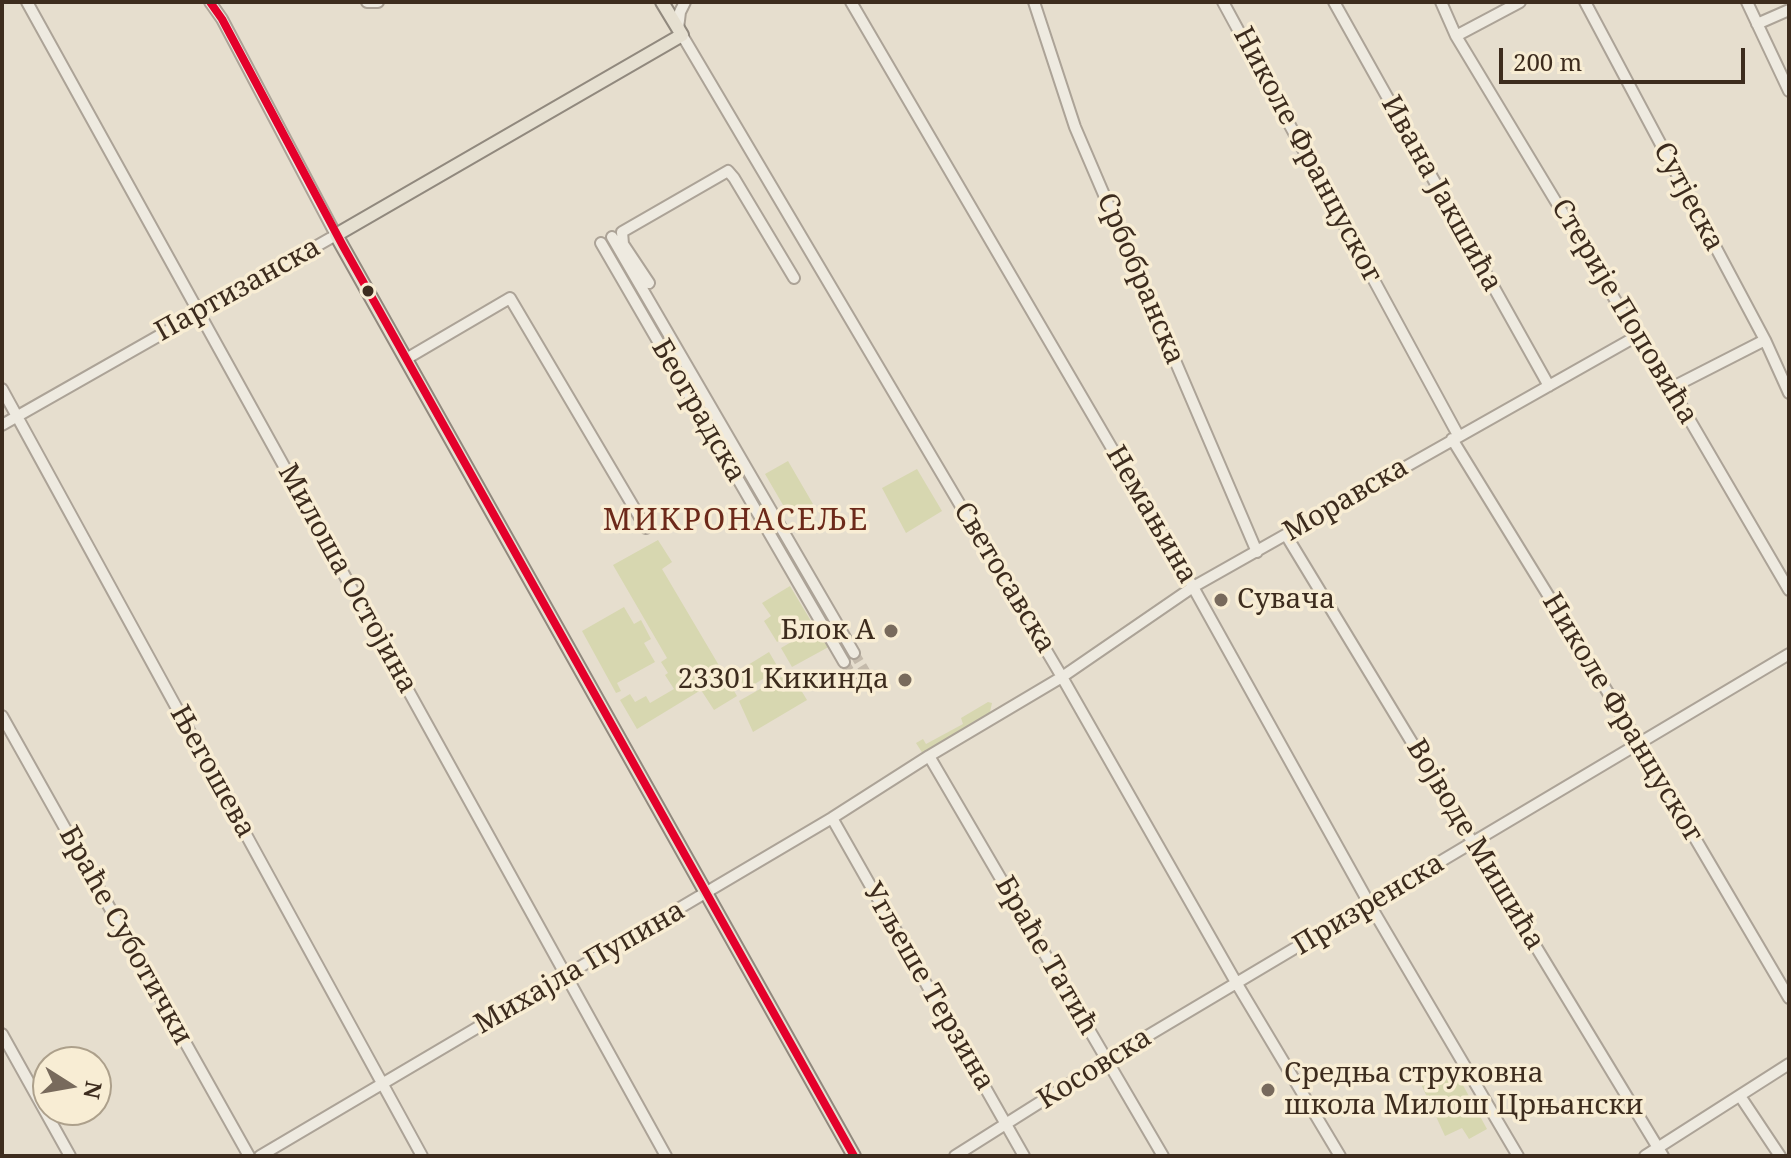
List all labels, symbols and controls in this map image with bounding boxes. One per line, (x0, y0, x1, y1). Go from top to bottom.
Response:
street label: Николе Француског (1225, 22, 1389, 288)
scale bar (1503, 32, 1749, 82)
text: 200 m (1513, 45, 1582, 78)
street label: Ивана Јакшића (1373, 90, 1509, 298)
street label: Сутјеска (1645, 137, 1731, 257)
street label: Србобранска (1089, 188, 1191, 370)
street label: Стерије Поповића (1543, 193, 1705, 431)
street label: Партизанска (149, 231, 327, 349)
unlabelled marker (360, 283, 376, 299)
street label: Београдска (644, 334, 752, 488)
street label: Немањина (1098, 440, 1204, 590)
street label: Моравска (1278, 451, 1414, 549)
street label: Милоша Остојина (270, 459, 424, 699)
street label: Светосавска (946, 496, 1062, 660)
district label: МИКРОНАСЕЉЕ (603, 503, 869, 539)
place label: Сувача (1237, 583, 1335, 617)
street label: Николе Француског (1534, 588, 1710, 848)
marker: Сувача (1212, 591, 1230, 609)
place label: Блок А (780, 614, 875, 648)
marker: Блок А (882, 622, 900, 640)
place label: 23301 Кикинда (677, 663, 889, 697)
marker: 23301 Кикинда (896, 671, 914, 689)
street label: Његошева (162, 700, 262, 844)
street label: Војводе Мишића (1399, 733, 1551, 957)
street label: Браће Суботички (51, 821, 199, 1051)
street label: Призренска (1288, 847, 1450, 963)
street label: Браће Татић (987, 871, 1105, 1041)
street label: Угљеше Терзина (855, 877, 1001, 1097)
street label: Михајла Пупина (469, 894, 691, 1042)
street label: Косовска (1032, 1021, 1158, 1117)
north arrow (32, 1046, 112, 1126)
place label: Средња струковна школа Милош Црњански (1284, 1057, 1644, 1123)
text: N (77, 1079, 110, 1102)
marker: Средња струковна школа Милош Црњански (1259, 1081, 1277, 1099)

